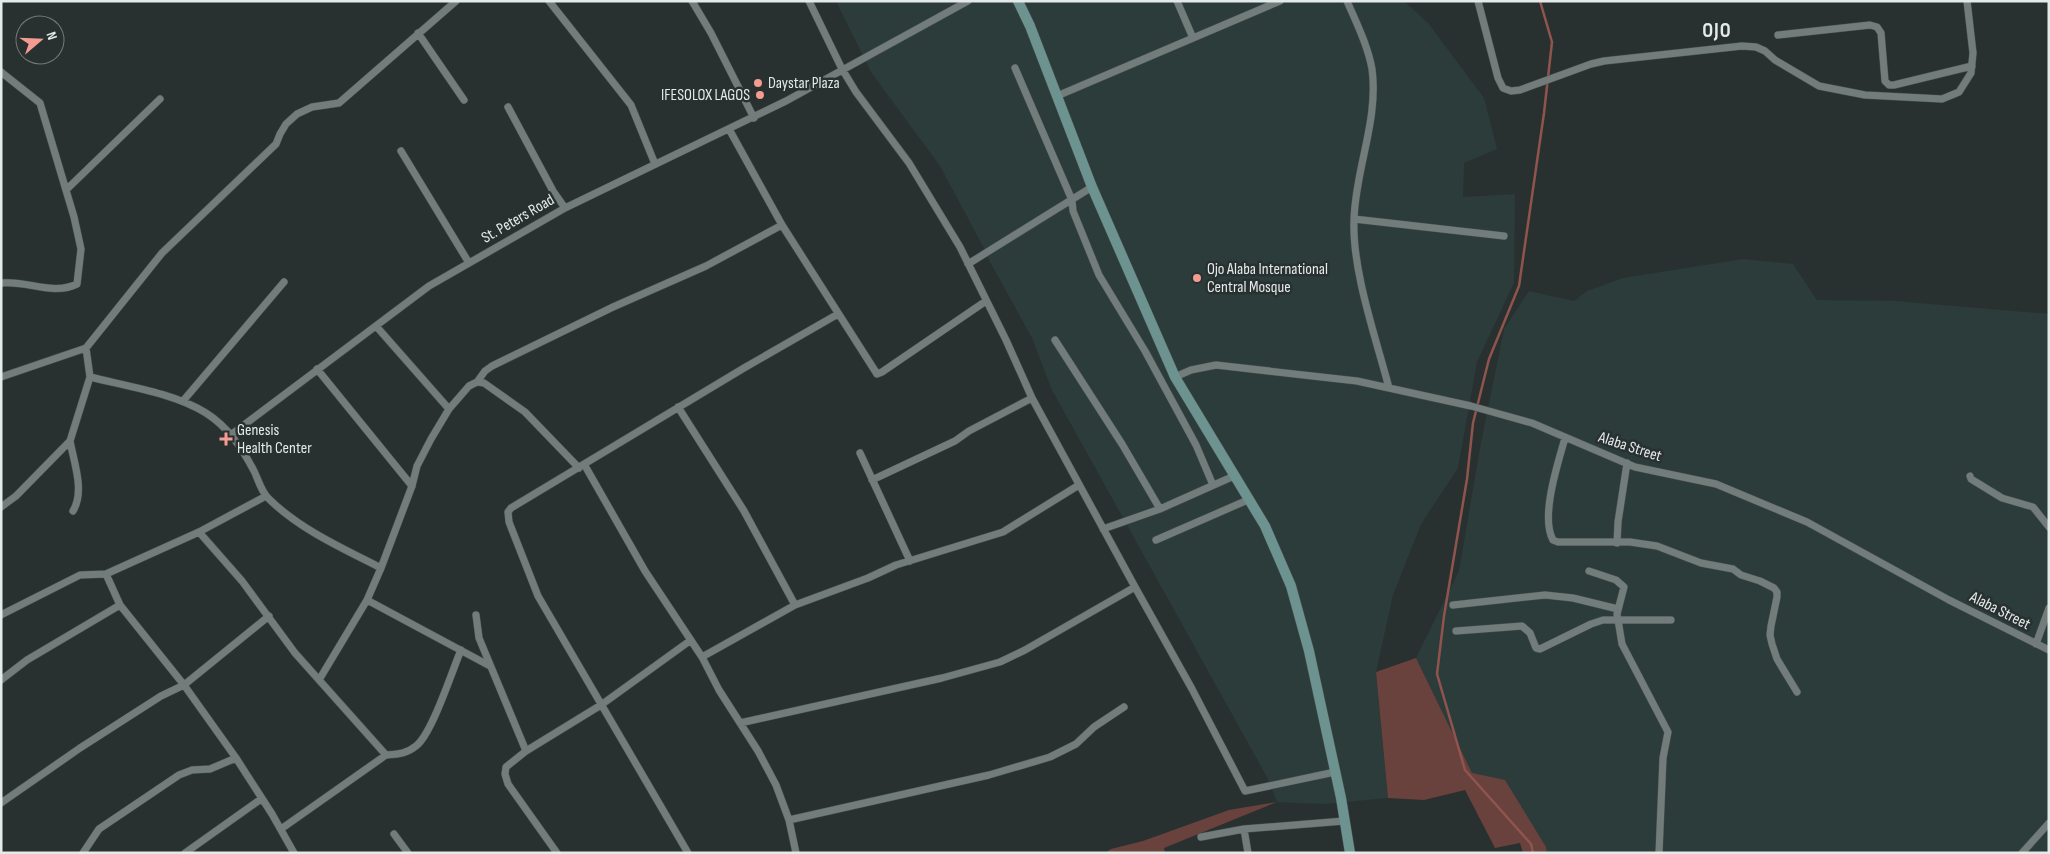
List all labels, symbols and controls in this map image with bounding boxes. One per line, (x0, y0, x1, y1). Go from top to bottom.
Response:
north arrow (15, 15, 65, 65)
district label: OJO (1702, 18, 1732, 43)
text: N (43, 30, 61, 42)
place label: Daystar Plaza (768, 74, 840, 93)
marker: Daystar Plaza (752, 77, 764, 89)
place label: IFESOLOX LAGOS (661, 86, 750, 105)
marker: IFESOLOX LAGOS (754, 89, 766, 101)
street label: St. Peters Road (478, 190, 558, 248)
place label: Ojo Alaba International Central Mosque (1207, 260, 1328, 297)
marker: Ojo Alaba International Central Mosque (1191, 272, 1203, 284)
place label: Genesis Health Center (237, 421, 312, 458)
street label: Alaba Street (1595, 428, 1664, 466)
marker: Genesis Health Center (219, 432, 233, 446)
street label: Alaba Street (1966, 587, 2034, 634)

